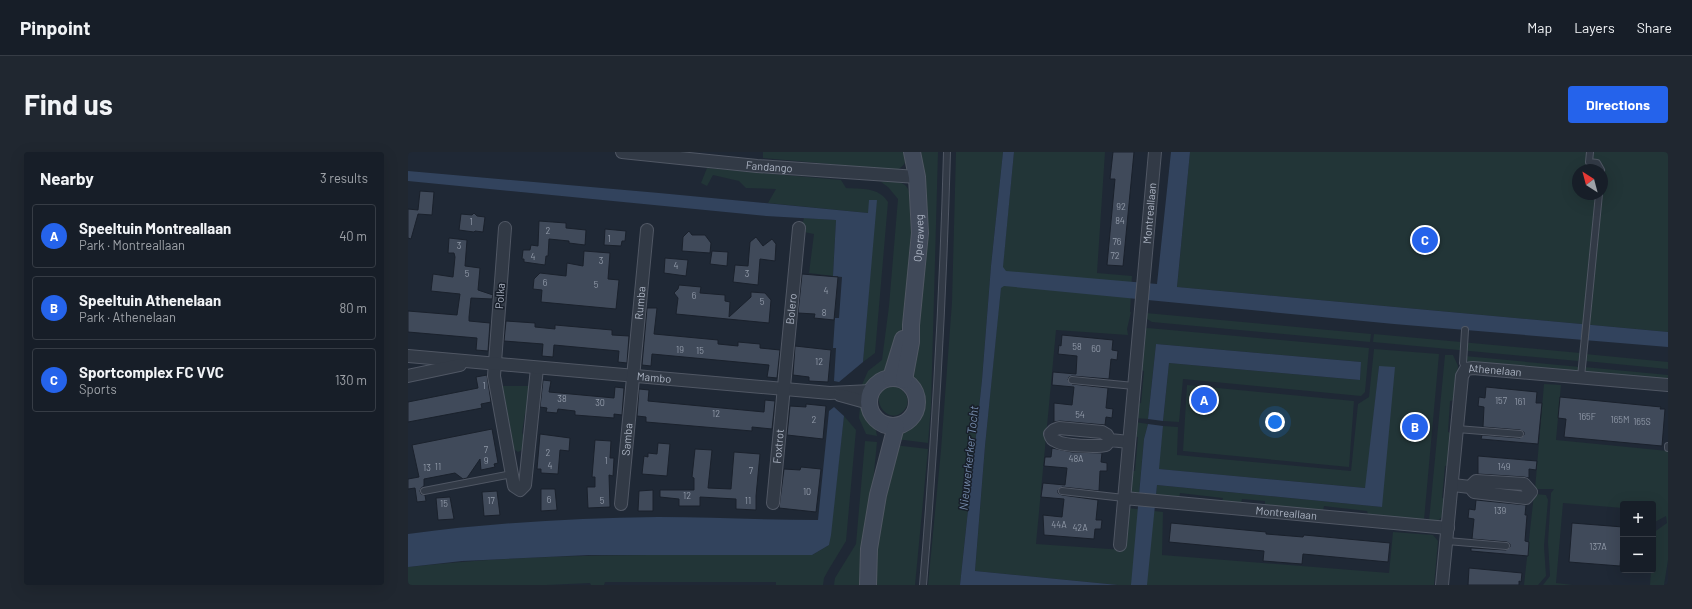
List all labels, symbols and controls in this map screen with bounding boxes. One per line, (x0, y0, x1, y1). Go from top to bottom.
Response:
text: Pinpoint (20, 16, 90, 39)
text: Map (1527, 19, 1552, 36)
text: Layers (1574, 19, 1615, 36)
text: Share (1637, 19, 1672, 36)
button: Directions (1568, 86, 1668, 123)
text: Find us (24, 87, 113, 121)
street label: Fandango (745, 158, 793, 174)
north arrow (1572, 164, 1608, 200)
text: Nearby (40, 168, 94, 188)
text: 3 results (320, 170, 368, 186)
street label: Montreallaan (1140, 182, 1158, 244)
house number: 92 (1116, 201, 1126, 212)
street label: Operaweg (910, 214, 926, 262)
house number: 84 (1115, 215, 1125, 226)
house number: 1 (469, 216, 473, 227)
text: Speeltuin Montreallaan (79, 219, 231, 237)
house number: 2 (546, 225, 551, 236)
pin: C (1412, 225, 1438, 255)
text: A (50, 228, 58, 244)
text: 40 m (339, 228, 367, 244)
house number: 1 (607, 233, 611, 244)
house number: 76 (1113, 236, 1122, 247)
text: Park · Montreallaan (79, 237, 185, 253)
house number: 3 (457, 240, 462, 251)
house number: 72 (1110, 250, 1120, 261)
house number: 4 (531, 251, 536, 262)
house number: 3 (599, 255, 604, 266)
house number: 4 (674, 260, 679, 271)
house number: 5 (465, 268, 470, 279)
house number: 3 (745, 268, 750, 279)
house number: 6 (543, 277, 548, 288)
house number: 5 (594, 279, 599, 290)
street label: Polka (492, 283, 507, 309)
house number: 4 (824, 285, 829, 296)
street label: Rumba (632, 286, 648, 320)
house number: 6 (692, 290, 697, 301)
text: Speeltuin Athenelaan (79, 291, 221, 309)
street label: Bolero (783, 293, 799, 325)
house number: 5 (760, 296, 765, 307)
text: B (50, 300, 58, 316)
text: 80 m (340, 300, 367, 316)
house number: 8 (822, 307, 827, 318)
text: Park · Athenelaan (79, 309, 176, 325)
house number: 58 (1072, 341, 1082, 352)
house number: 60 (1091, 343, 1101, 354)
house number: 19 (676, 344, 684, 355)
house number: 15 (696, 345, 704, 356)
house number: 12 (815, 356, 823, 367)
street label: Athenelaan (1467, 361, 1522, 378)
text: Sportcomplex FC VVC (79, 363, 224, 381)
street label: Mambo (636, 369, 672, 385)
text: C (50, 372, 58, 388)
text: 130 m (335, 372, 367, 388)
house number: 1 (482, 380, 486, 391)
text: Sports (79, 381, 117, 397)
pin: A (1191, 385, 1217, 415)
house number: 38 (557, 393, 567, 404)
house number: 157 (1495, 395, 1508, 406)
house number: 161 (1515, 396, 1525, 407)
house number: 30 (595, 397, 605, 408)
water label: Nieuwerkerker Tocht (956, 404, 981, 511)
house number: 12 (712, 408, 720, 419)
house number: 54 (1075, 409, 1085, 420)
house number: 165F (1578, 411, 1596, 422)
your location (1265, 412, 1285, 432)
pin: B (1402, 412, 1428, 442)
house number: 2 (812, 414, 817, 425)
house number: 165M (1611, 414, 1629, 425)
house number: 165S (1633, 416, 1651, 427)
street label: Samba (619, 422, 635, 456)
street label: Foxtrot (770, 428, 786, 464)
house number: 7 (484, 444, 489, 455)
house number: 2 (546, 447, 551, 458)
house number: 48A (1068, 453, 1084, 464)
house number: 9 (484, 455, 489, 466)
house number: 1 (604, 455, 608, 466)
house number: 4 (548, 460, 553, 471)
house number: 11 (435, 461, 441, 472)
house number: 149 (1498, 461, 1511, 472)
house number: 13 (423, 462, 431, 473)
house number: 7 (749, 465, 754, 476)
house number: 10 (803, 486, 811, 497)
house number: 12 (683, 490, 691, 501)
house number: 6 (547, 494, 552, 505)
house number: 17 (487, 495, 495, 506)
house number: 5 (600, 495, 605, 506)
house number: 11 (745, 495, 751, 506)
house number: 15 (440, 498, 448, 509)
map controls (1620, 501, 1656, 573)
button: + (1620, 501, 1656, 537)
street label: Montreallaan (1255, 503, 1318, 522)
house number: 139 (1494, 505, 1507, 516)
house number: 44A (1051, 519, 1067, 530)
house number: 42A (1072, 522, 1088, 533)
button: − (1620, 537, 1656, 573)
house number: 137A (1589, 541, 1607, 552)

